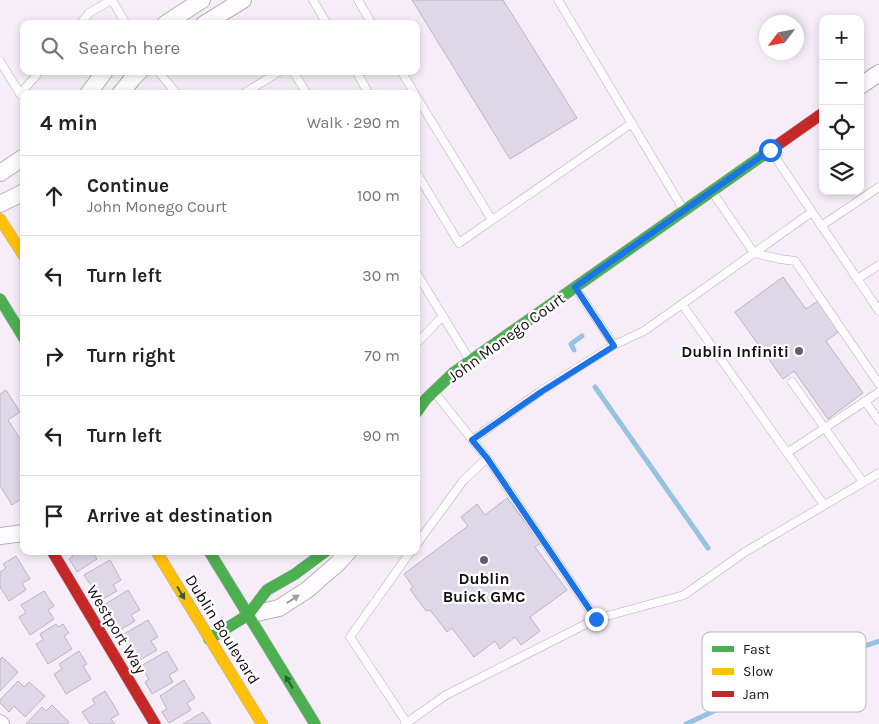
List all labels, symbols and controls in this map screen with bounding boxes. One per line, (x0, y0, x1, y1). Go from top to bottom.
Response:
north arrow (759, 15, 804, 60)
map controls (819, 15, 864, 195)
button: + (819, 15, 864, 60)
search box (20, 20, 420, 75)
icon: search (38, 34, 66, 62)
text: Search here (78, 37, 180, 59)
button: − (819, 60, 864, 105)
button: locate (819, 105, 864, 150)
text: 4 min (40, 111, 98, 135)
text: Walk · 290 m (307, 113, 400, 132)
route start (759, 139, 782, 162)
button: layers (819, 150, 864, 195)
text: Continue (87, 175, 169, 197)
icon: ahead (40, 182, 68, 210)
text: 100 m (357, 186, 400, 205)
text: John Monego Court (87, 197, 227, 216)
icon: left (40, 262, 68, 290)
text: Turn left (87, 265, 162, 287)
text: 30 m (362, 266, 400, 285)
street label: John Monego Court (444, 289, 569, 386)
icon: right (40, 342, 68, 370)
place label: Dublin Infiniti (681, 342, 789, 361)
text: Turn right (87, 345, 176, 367)
marker: Dublin Infiniti (793, 345, 805, 357)
text: 70 m (364, 346, 400, 365)
icon: left (40, 422, 68, 450)
text: Turn left (87, 425, 162, 447)
text: 90 m (362, 426, 400, 445)
icon: arrive (40, 502, 68, 530)
text: Arrive at destination (87, 505, 273, 527)
marker: Dublin Buick GMC (478, 554, 490, 566)
place label: Dublin Buick GMC (443, 569, 525, 606)
street label: Dublin Boulevard (181, 571, 264, 688)
street label: Westport Way (83, 581, 151, 678)
one-way arrow (177, 586, 186, 599)
one-way arrow (287, 594, 300, 604)
route end (585, 608, 608, 631)
legend (702, 632, 866, 712)
text: Fast (743, 641, 770, 658)
text: Slow (743, 663, 773, 680)
one-way arrow (285, 676, 294, 689)
text: Jam (743, 686, 769, 703)

